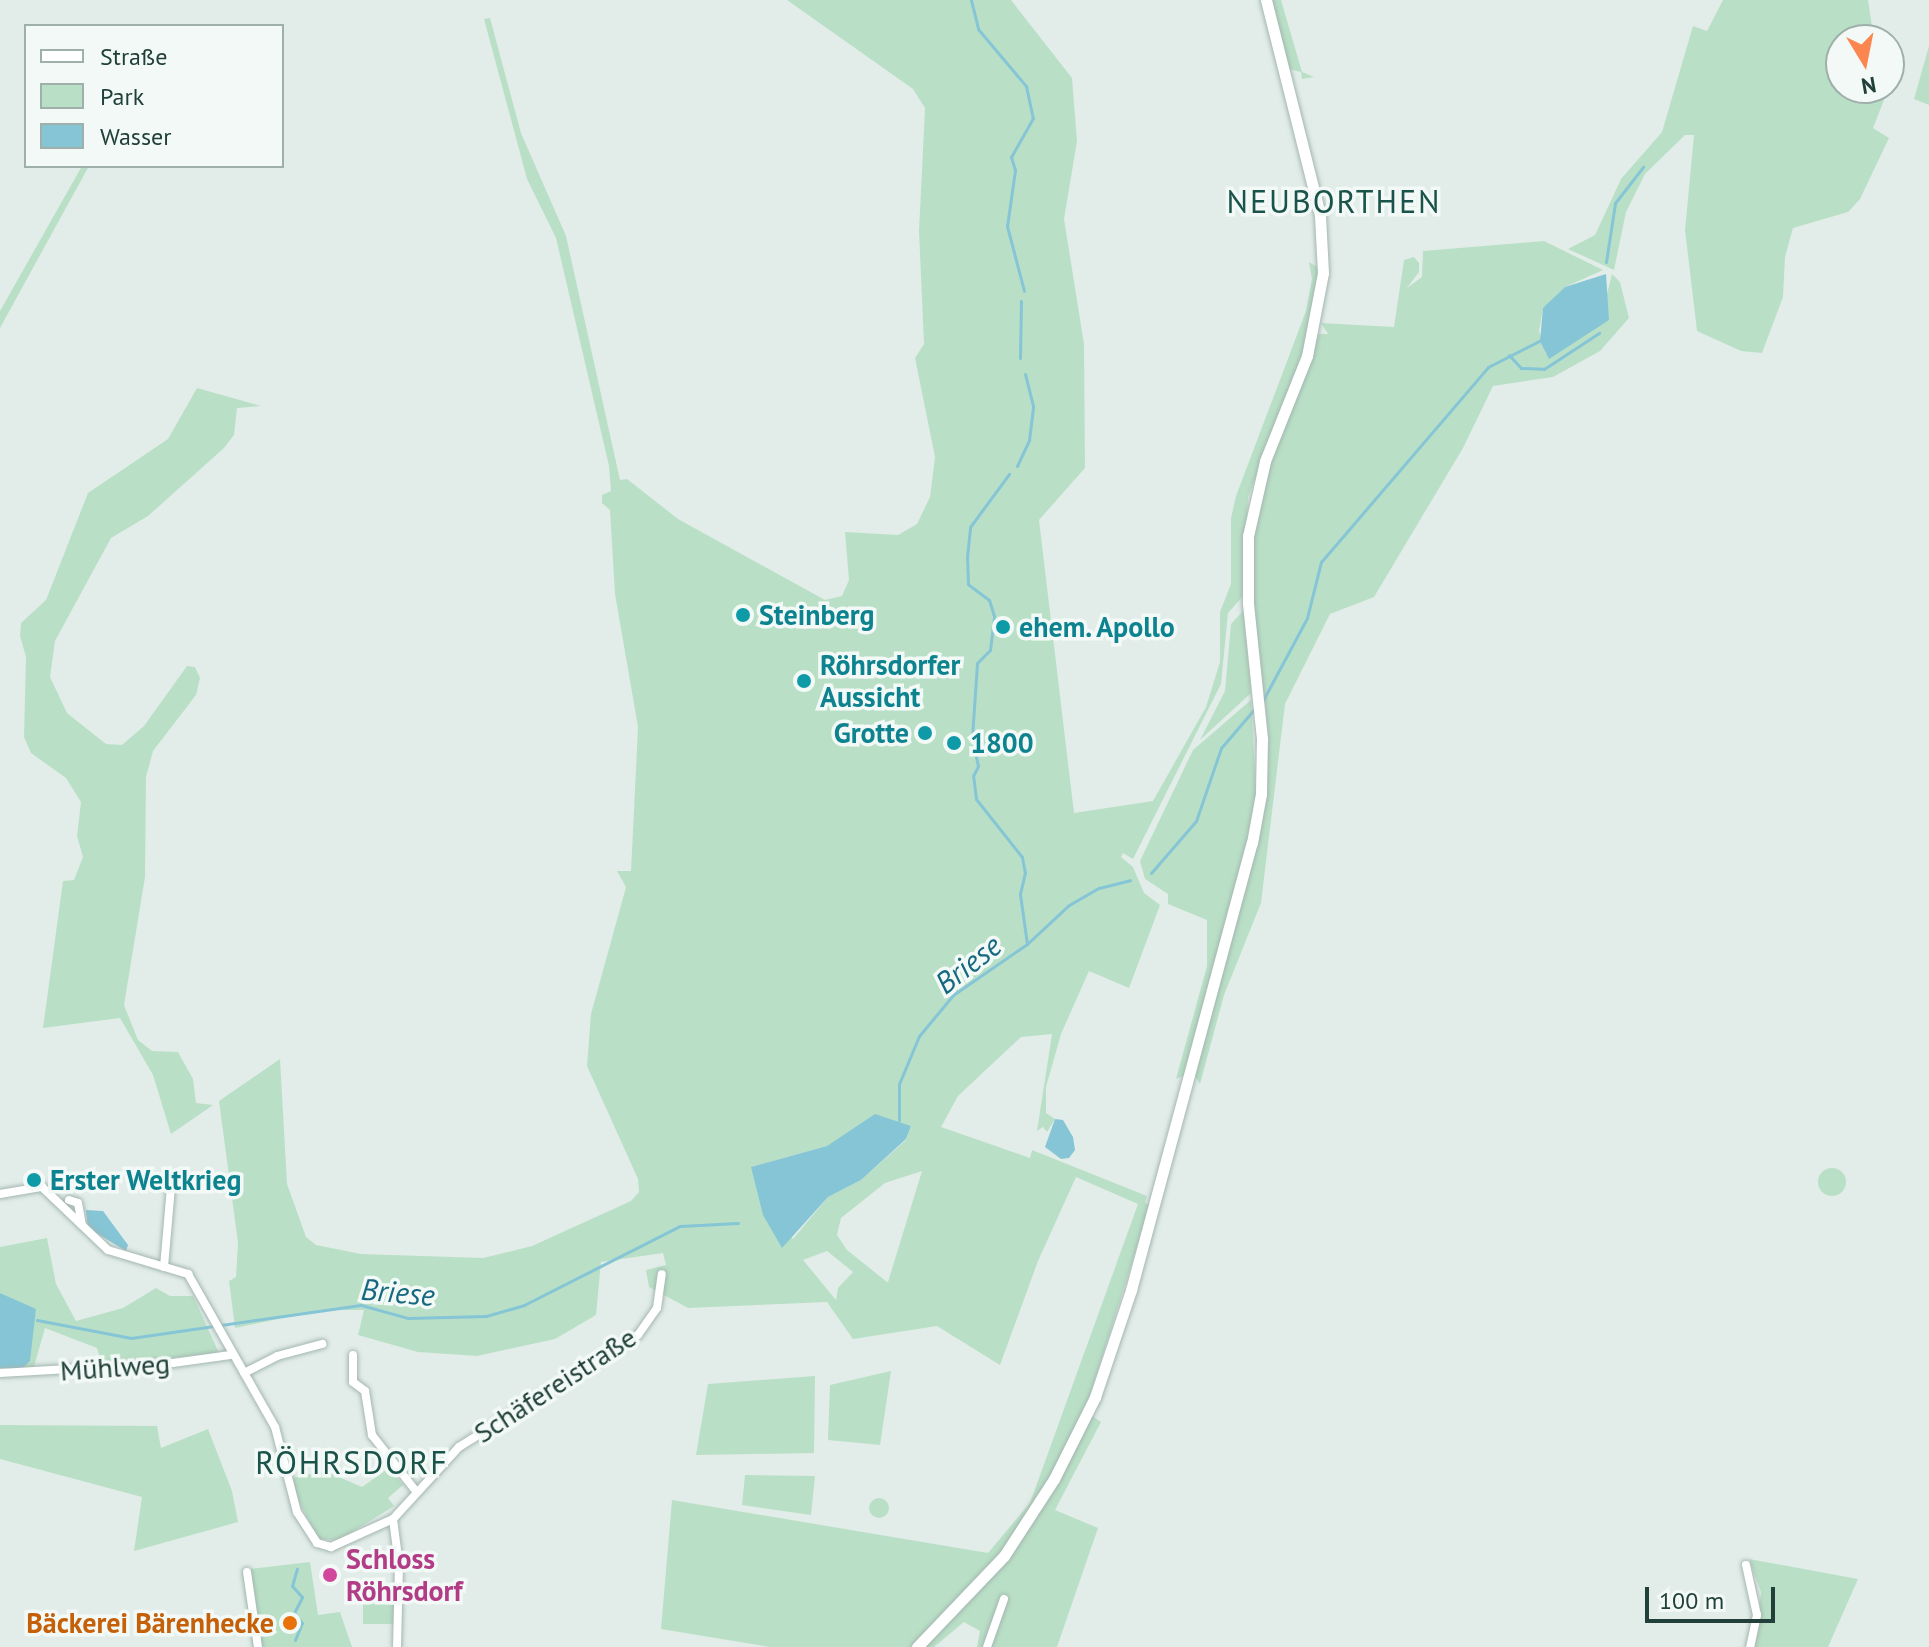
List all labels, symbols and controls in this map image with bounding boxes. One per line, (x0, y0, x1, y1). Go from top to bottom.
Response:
legend (24, 24, 284, 168)
north arrow (1825, 24, 1905, 104)
text: Straße (100, 41, 167, 72)
text: N (1859, 71, 1878, 101)
text: Park (100, 81, 144, 112)
text: Wasser (100, 121, 171, 152)
district label: NEUBORTHEN (1226, 182, 1442, 220)
place label: Steinberg (759, 598, 875, 632)
marker: Steinberg (734, 606, 752, 624)
place label: ehem. Apollo (1019, 610, 1178, 644)
marker: ehem. Apollo (994, 618, 1012, 636)
place label: Röhrsdorfer Aussicht (820, 648, 960, 714)
marker: Röhrsdorfer Aussicht (795, 672, 813, 690)
place label: Grotte (834, 716, 909, 750)
marker: Grotte (916, 724, 934, 742)
place label: 1800 (970, 726, 1034, 760)
marker: 1800 (945, 734, 963, 752)
water label: Briese (928, 927, 1008, 1001)
place label: Erster Weltkrieg (50, 1163, 242, 1197)
marker: Erster Weltkrieg (25, 1171, 43, 1189)
water label: Briese (360, 1271, 436, 1313)
street label: Schäfereistraße (468, 1320, 642, 1450)
street label: Mühlweg (59, 1346, 171, 1388)
district label: RÖHRSDORF (255, 1443, 449, 1481)
place label: Schloss Röhrsdorf (346, 1542, 462, 1608)
marker: Schloss Röhrsdorf (321, 1566, 339, 1584)
scale bar (1649, 1571, 1779, 1621)
text: 100 m (1659, 1585, 1724, 1616)
place label: Bäckerei Bärenhecke (26, 1606, 274, 1640)
marker: Bäckerei Bärenhecke (281, 1614, 299, 1632)

